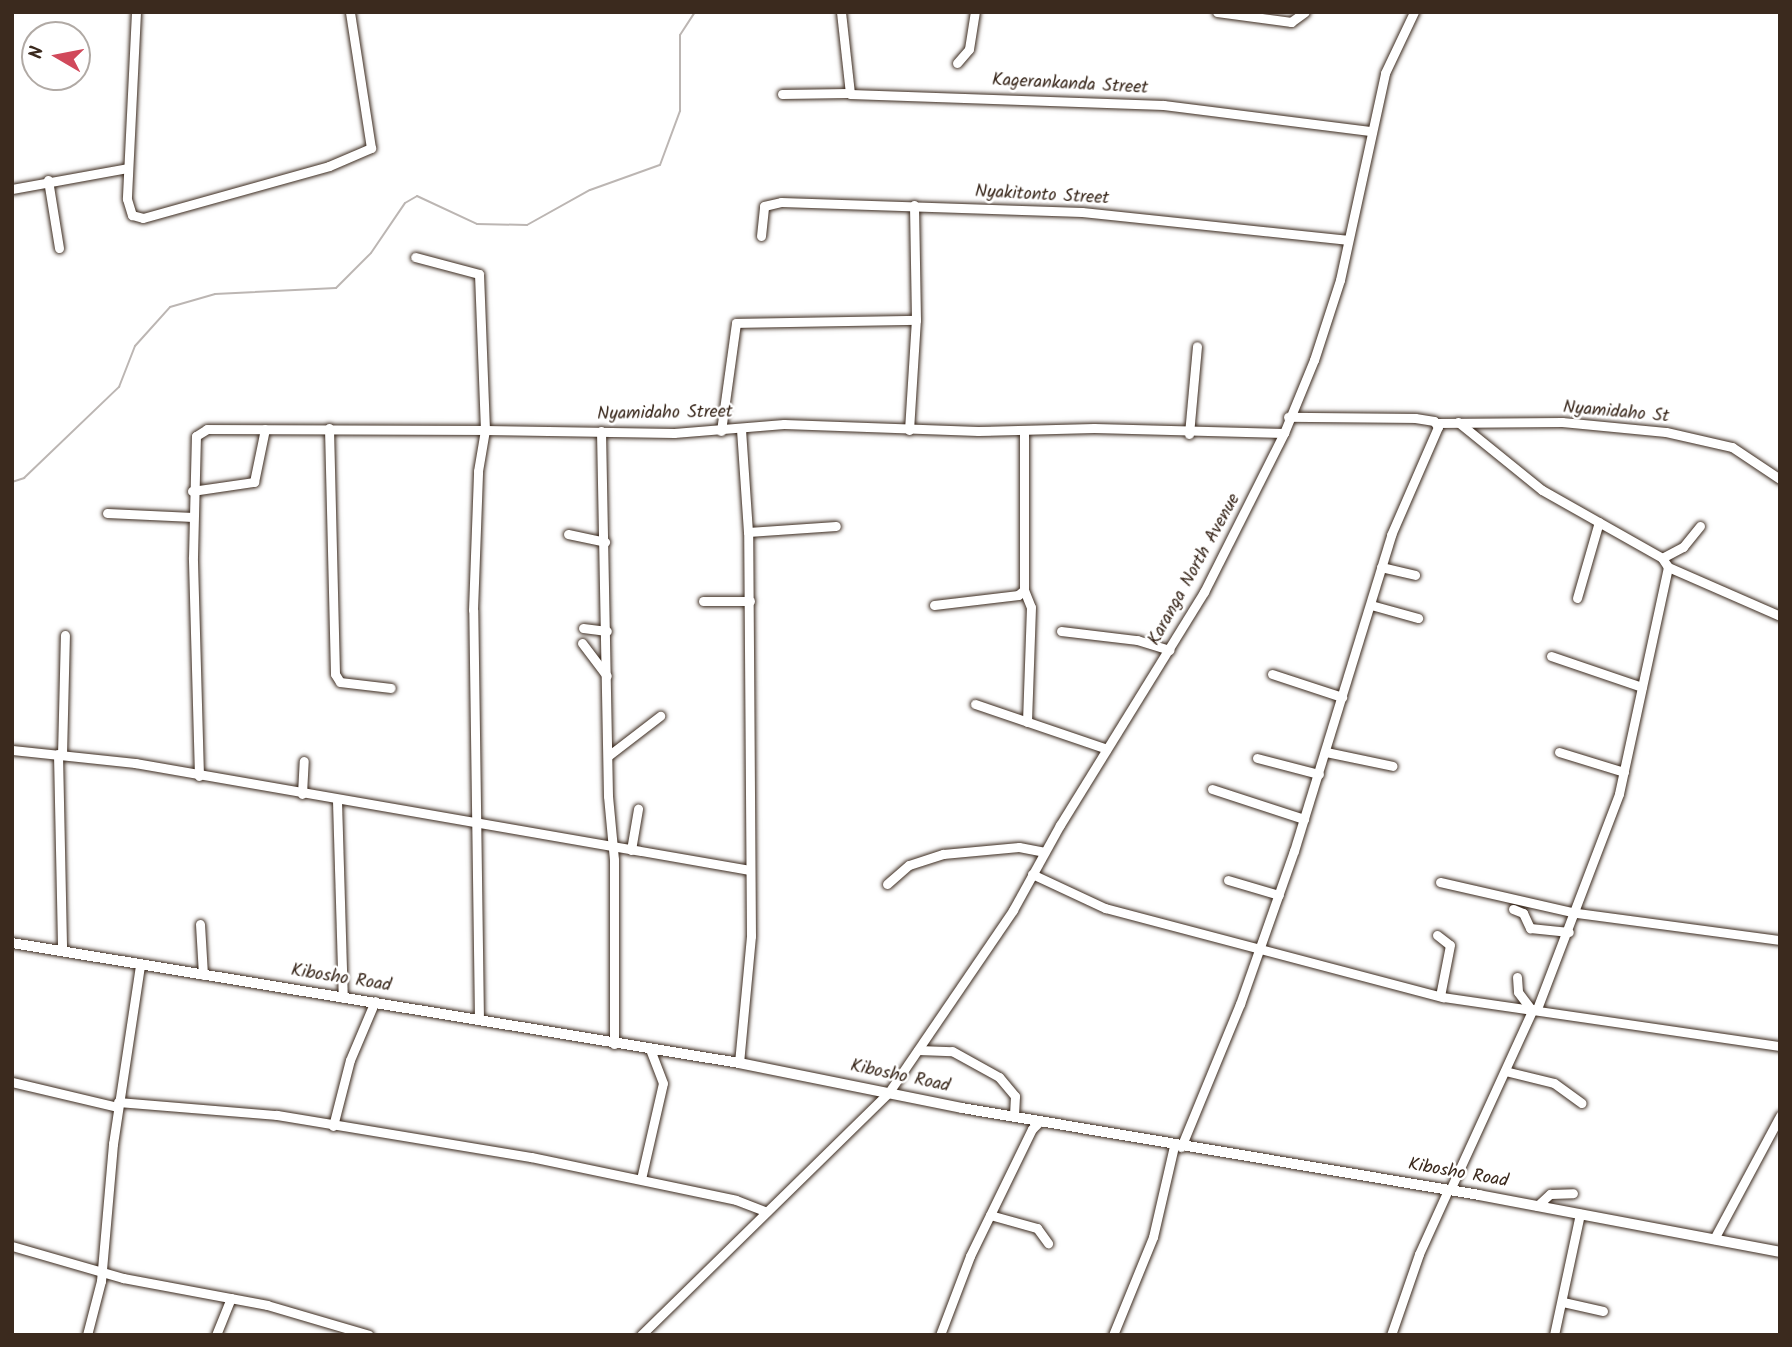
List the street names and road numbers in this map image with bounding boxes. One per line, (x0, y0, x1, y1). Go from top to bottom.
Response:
street label: Kagerankanda Street (991, 70, 1149, 100)
street label: Nyakitonto Street (974, 182, 1110, 210)
street label: Nyamidaho St (1562, 398, 1670, 428)
street label: Nyamidaho Street (597, 402, 733, 426)
street label: Karanga North Avenue (1144, 490, 1246, 650)
street label: Kibosho Road (289, 960, 393, 998)
street label: Kibosho Road (848, 1056, 952, 1098)
street label: Kibosho Road (1406, 1155, 1510, 1193)

